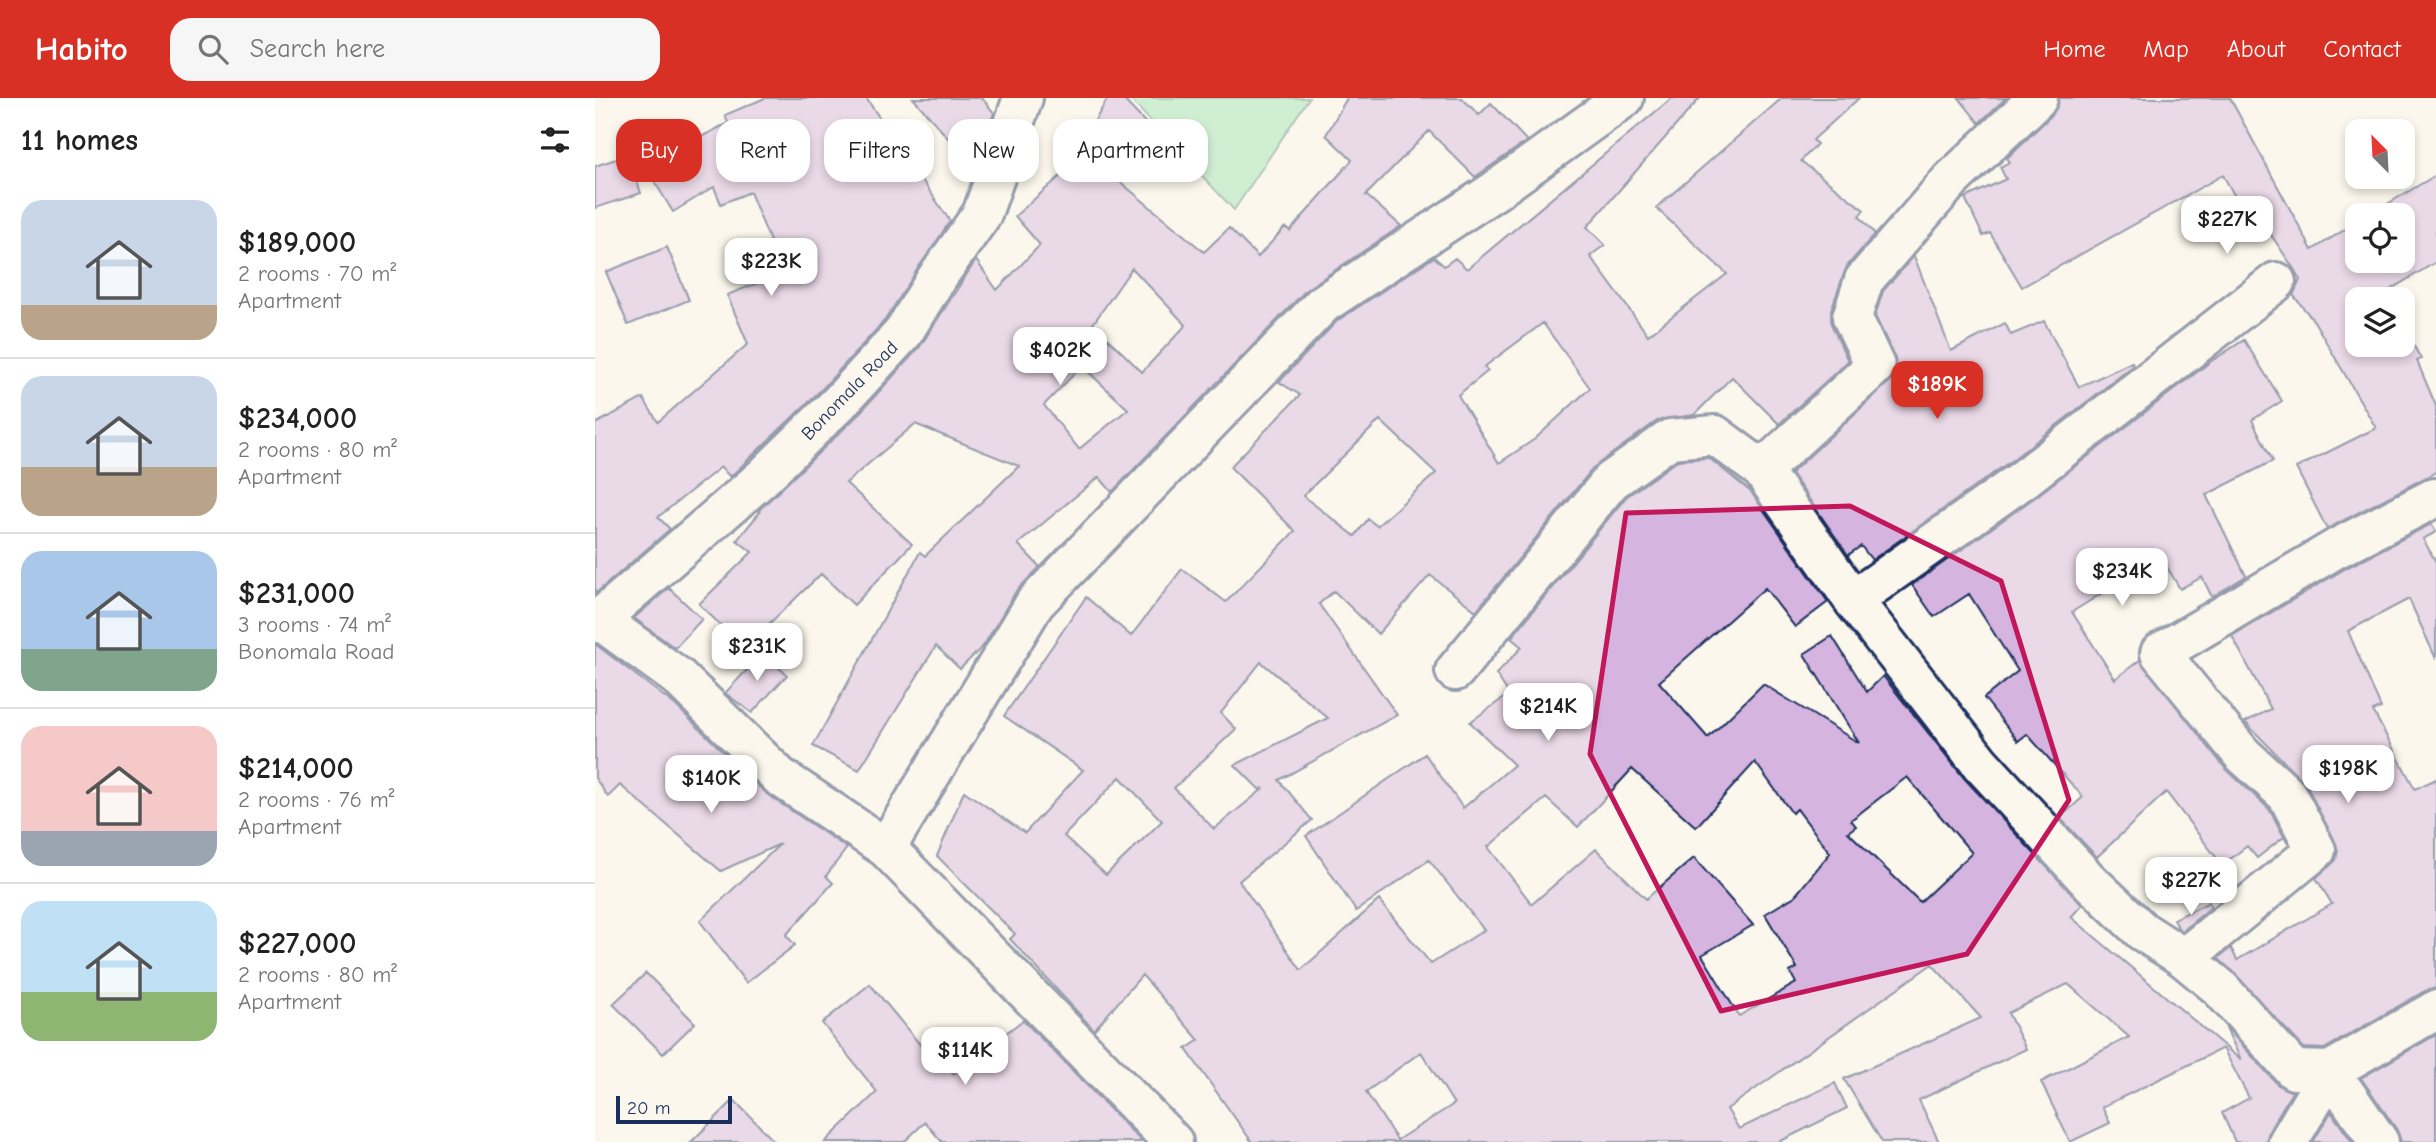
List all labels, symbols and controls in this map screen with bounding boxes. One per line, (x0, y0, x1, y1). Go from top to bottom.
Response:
search box (170, 18, 660, 81)
text: Habito (35, 30, 128, 68)
icon: search (194, 30, 232, 68)
text: Search here (250, 34, 385, 64)
text: Home (2044, 35, 2105, 63)
text: Map (2143, 35, 2189, 63)
text: About (2227, 35, 2285, 63)
text: Contact (2323, 35, 2401, 63)
chip: Buy (616, 119, 702, 182)
chip: Rent (716, 119, 810, 182)
chip: Filters (824, 119, 934, 182)
chip: New (948, 119, 1039, 182)
chip: Apartment (1053, 119, 1208, 182)
north arrow (2345, 119, 2415, 189)
map controls (2345, 119, 2415, 357)
icon: filters (536, 121, 574, 159)
text: 11 homes (21, 123, 138, 158)
pin: $227K (2178, 197, 2276, 256)
button: locate (2345, 203, 2415, 273)
text: $227K (2197, 205, 2257, 232)
text: $189,000 (238, 225, 356, 260)
icon: home (77, 228, 161, 312)
pin: $223K (722, 238, 820, 298)
text: $223K (740, 247, 802, 274)
text: 2 rooms · 70 m² (238, 260, 396, 287)
text: Apartment (238, 287, 341, 314)
button: layers (2345, 287, 2415, 357)
pin: $402K (1011, 328, 1109, 387)
text: $402K (1029, 336, 1091, 363)
street label: Bonomala Road (797, 337, 903, 445)
pin: $189K (1888, 362, 1986, 421)
text: $189K (1907, 370, 1967, 397)
text: $234,000 (238, 401, 357, 436)
icon: home (77, 404, 161, 488)
text: 2 rooms · 80 m² (238, 436, 397, 463)
text: Apartment (238, 463, 341, 490)
pin: $234K (2073, 548, 2171, 608)
text: $234K (2092, 557, 2152, 584)
text: $231,000 (238, 576, 355, 611)
icon: home (77, 579, 161, 663)
text: 3 rooms · 74 m² (238, 611, 391, 638)
pin: $231K (708, 624, 806, 683)
text: $231K (728, 632, 786, 659)
text: Bonomala Road (238, 638, 394, 665)
pin: $214K (1499, 684, 1597, 743)
text: $214K (1519, 692, 1577, 719)
pin: $198K (2299, 746, 2397, 805)
text: $214,000 (238, 751, 354, 786)
icon: home (77, 754, 161, 838)
text: $198K (2318, 754, 2378, 781)
pin: $140K (662, 756, 760, 815)
text: $140K (681, 764, 741, 791)
text: 2 rooms · 76 m² (238, 786, 394, 813)
text: Apartment (238, 813, 341, 840)
pin: $227K (2142, 858, 2240, 917)
text: $227K (2161, 866, 2221, 893)
text: $227,000 (238, 926, 356, 961)
icon: home (77, 929, 161, 1013)
text: 2 rooms · 80 m² (238, 961, 397, 988)
text: Apartment (238, 988, 341, 1015)
pin: $114K (916, 1028, 1014, 1087)
text: $114K (937, 1036, 993, 1063)
scale bar (616, 1093, 731, 1125)
text: 20 m (627, 1097, 671, 1119)

